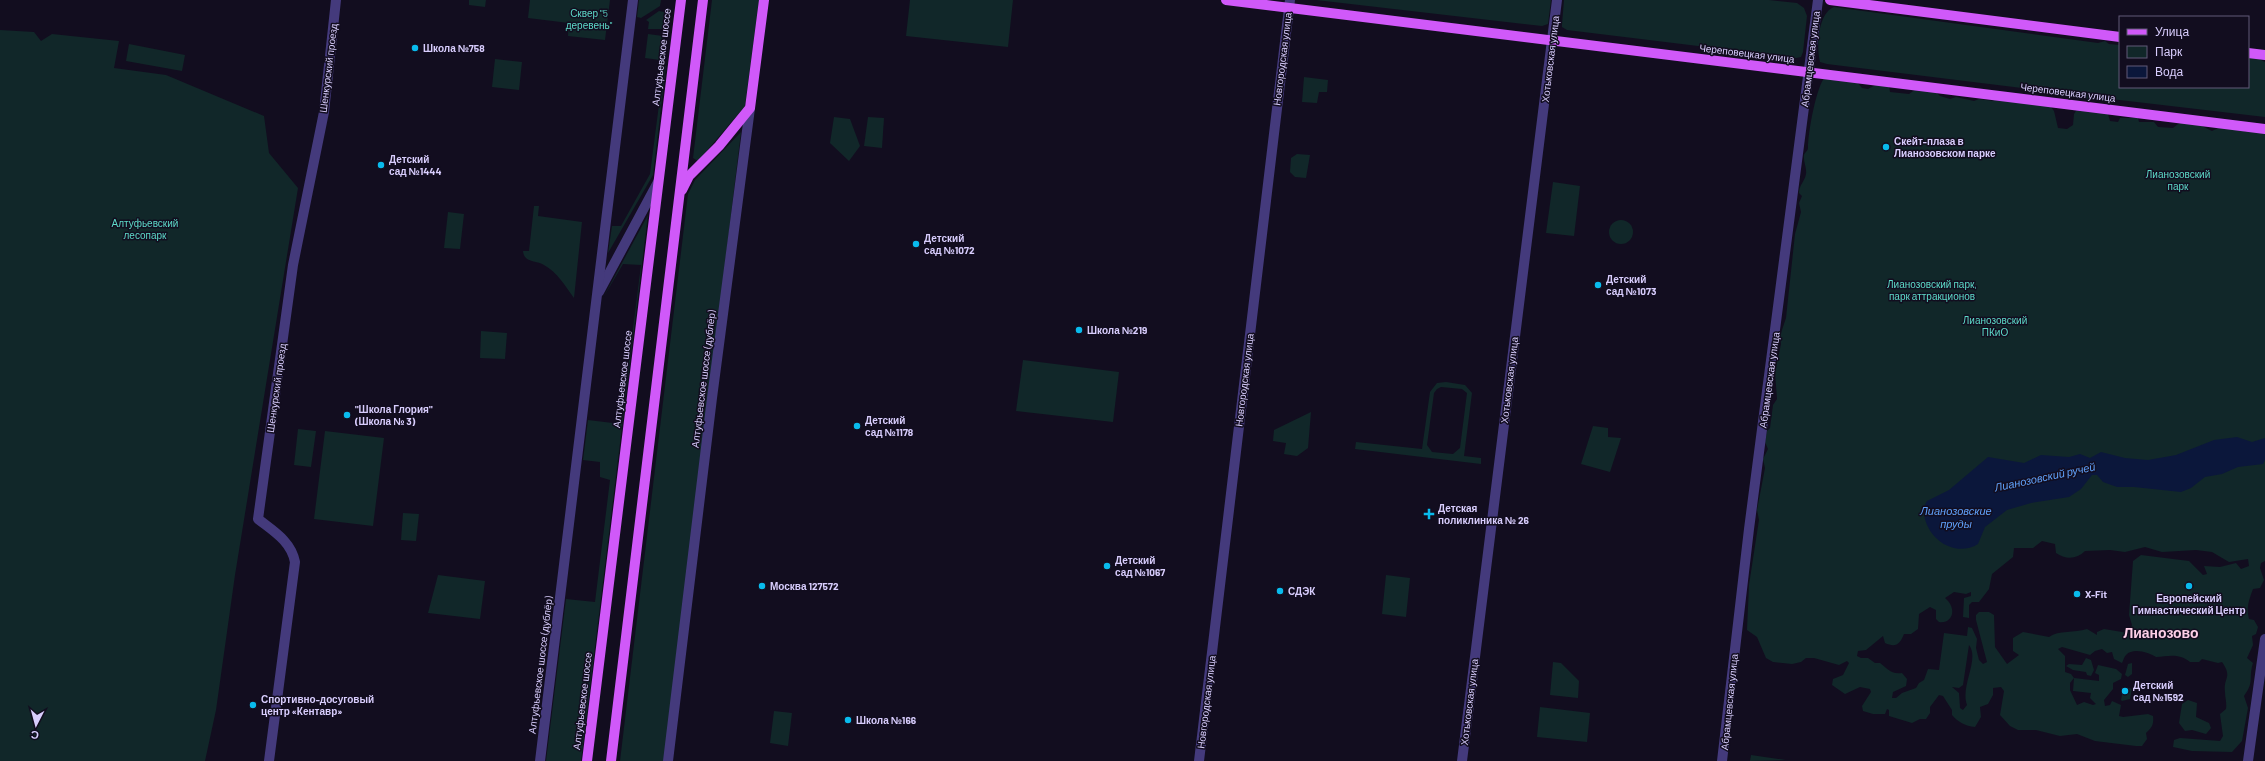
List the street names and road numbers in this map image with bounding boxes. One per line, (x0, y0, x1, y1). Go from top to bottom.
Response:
street label: Алтуфьевское шоссе (649, 7, 673, 106)
street label: Абрамцевская улица (1798, 10, 1822, 108)
street label: Новгородская улица (1270, 11, 1294, 106)
street label: Хотьковская улица (1539, 15, 1561, 103)
street label: Шенкурский проезд (317, 23, 339, 113)
street label: Череповецкая улица (1699, 41, 1796, 65)
street label: Череповецкая улица (2020, 80, 2117, 104)
street label: Алтуфьевское шоссе (дублёр) (689, 309, 717, 448)
street label: Алтуфьевское шоссе (610, 329, 634, 428)
street label: Абрамцевская улица (1756, 331, 1782, 429)
street label: Новгородская улица (1232, 332, 1256, 427)
street label: Хотьковская улица (1498, 336, 1520, 424)
street label: Шенкурский проезд (264, 343, 288, 433)
street label: Алтуфьевское шоссе (дублёр) (526, 595, 554, 734)
street label: Алтуфьевское шоссе (570, 651, 594, 750)
street label: Абрамцевская улица (1718, 653, 1740, 751)
street label: Новгородская улица (1194, 654, 1218, 749)
street label: Хотьковская улица (1458, 658, 1480, 746)

